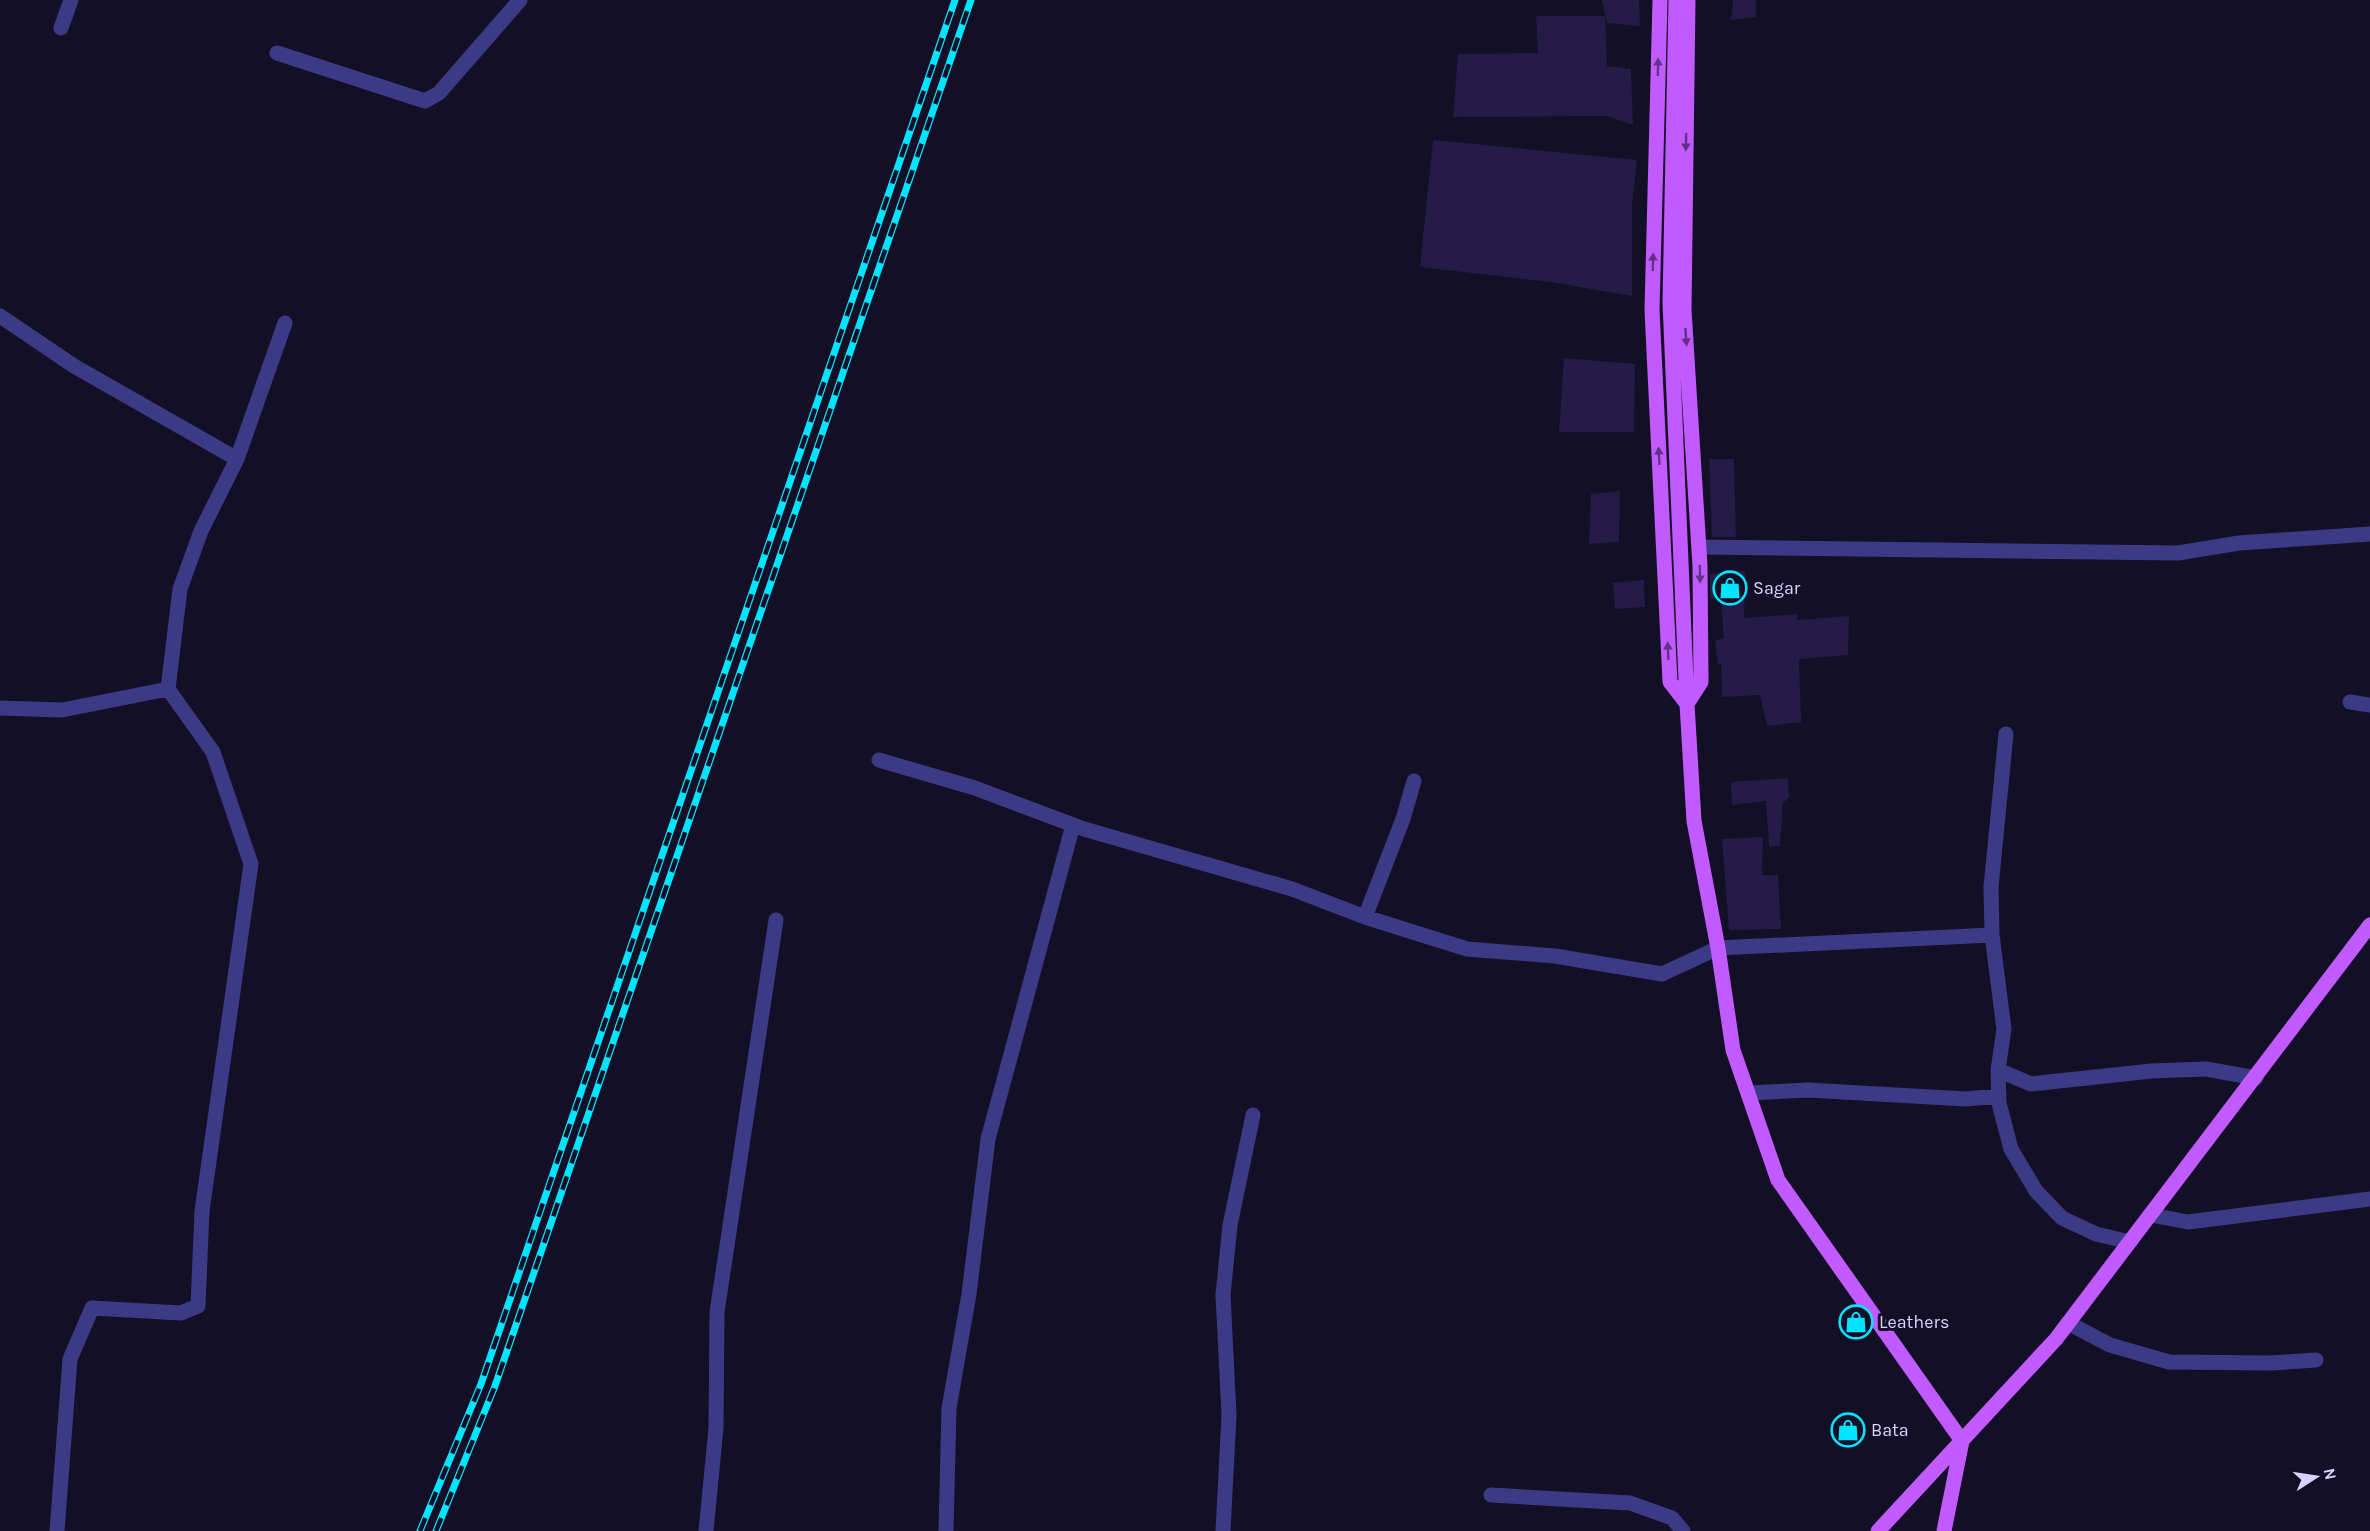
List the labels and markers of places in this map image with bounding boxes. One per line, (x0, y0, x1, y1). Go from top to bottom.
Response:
shop icon: Sagar (1712, 570, 1748, 606)
place label: Sagar (1753, 577, 1801, 599)
shop icon: Leathers (1838, 1304, 1874, 1340)
place label: Leathers (1879, 1311, 1949, 1333)
shop icon: Bata (1830, 1412, 1866, 1448)
place label: Bata (1871, 1419, 1909, 1441)

